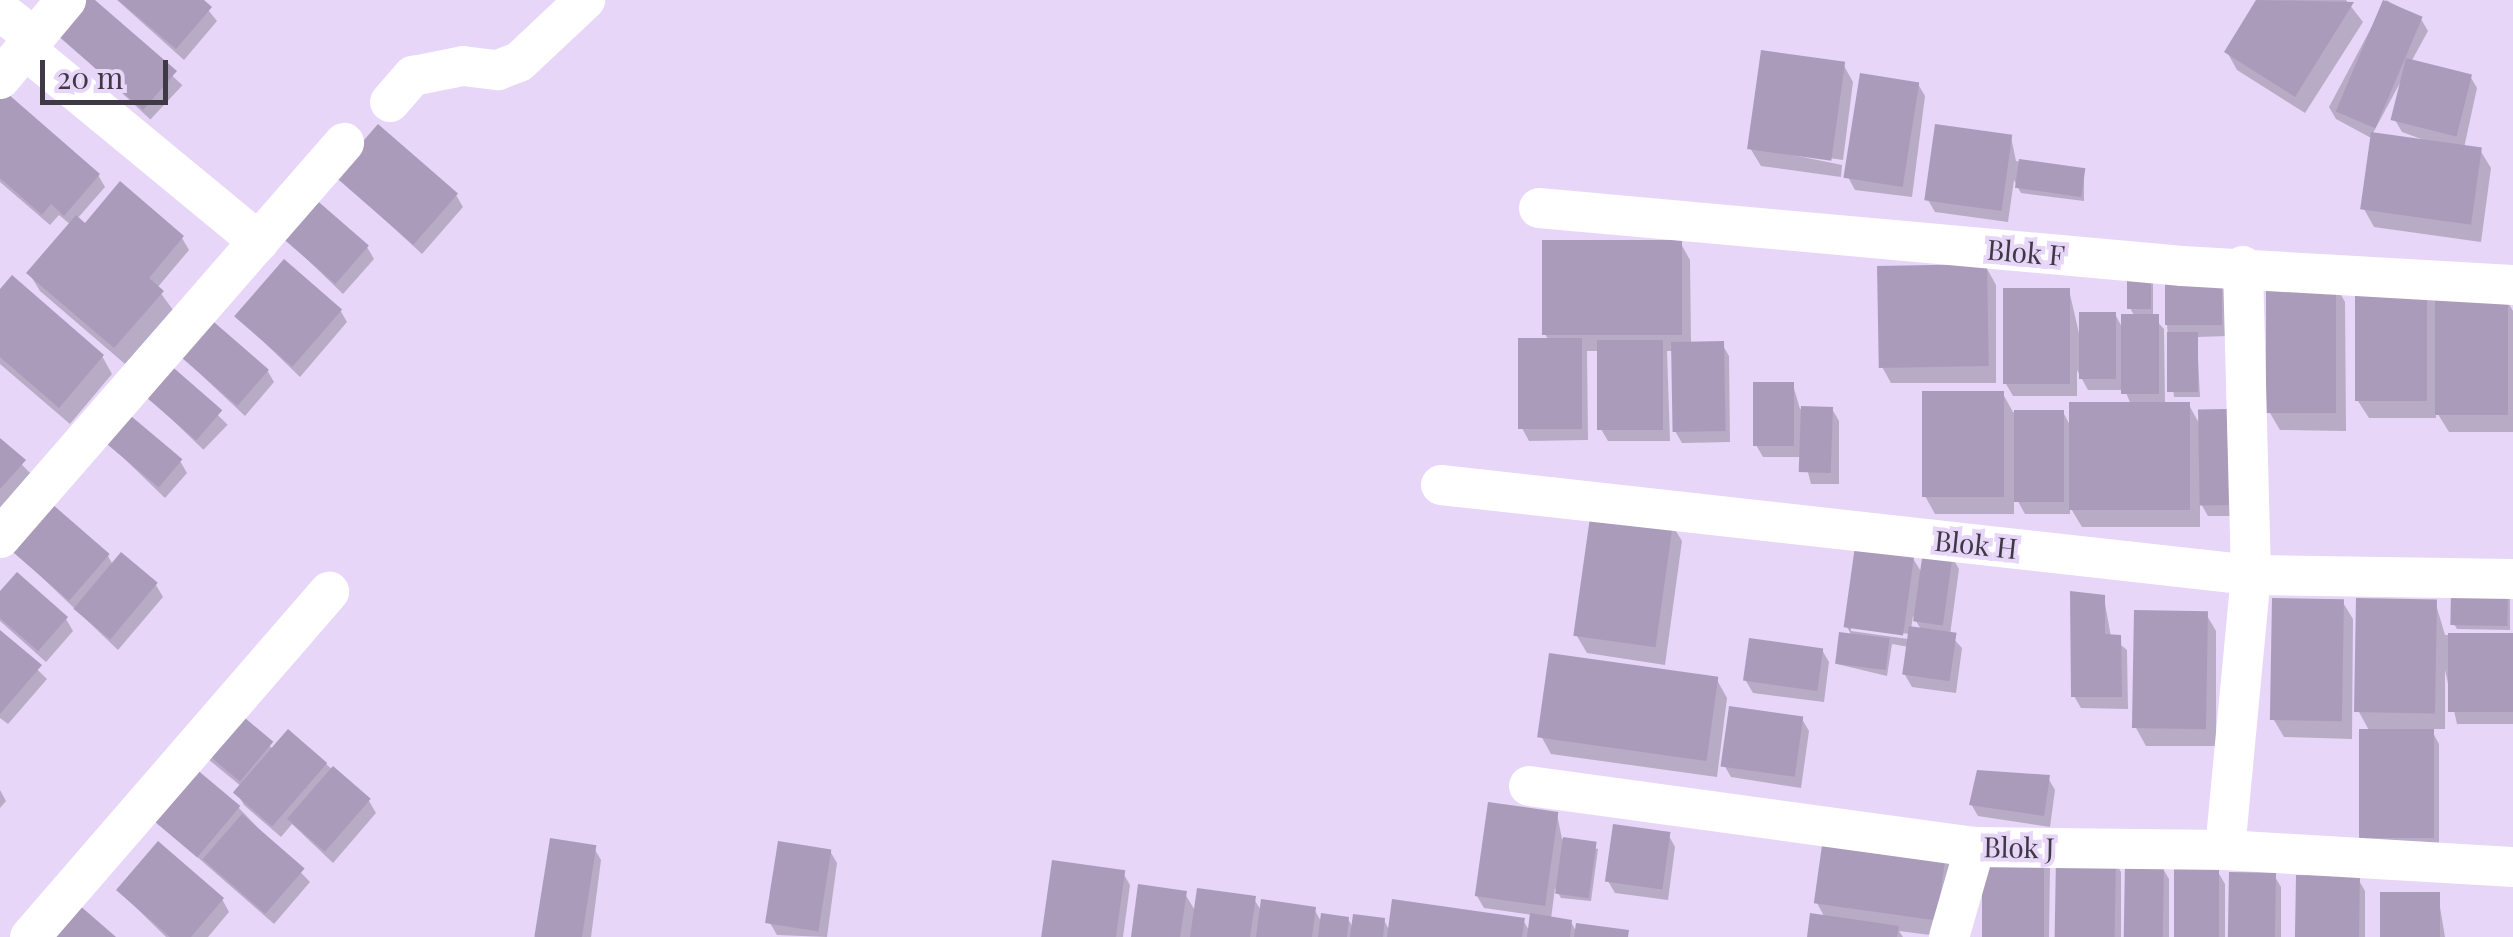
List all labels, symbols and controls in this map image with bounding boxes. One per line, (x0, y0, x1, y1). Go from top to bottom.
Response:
scale bar (45, 40, 172, 102)
text: 20 m (57, 57, 123, 97)
street label: Blok F (1986, 232, 2066, 272)
street label: Blok H (1933, 523, 2019, 565)
street label: Blok J (1983, 830, 2055, 864)

